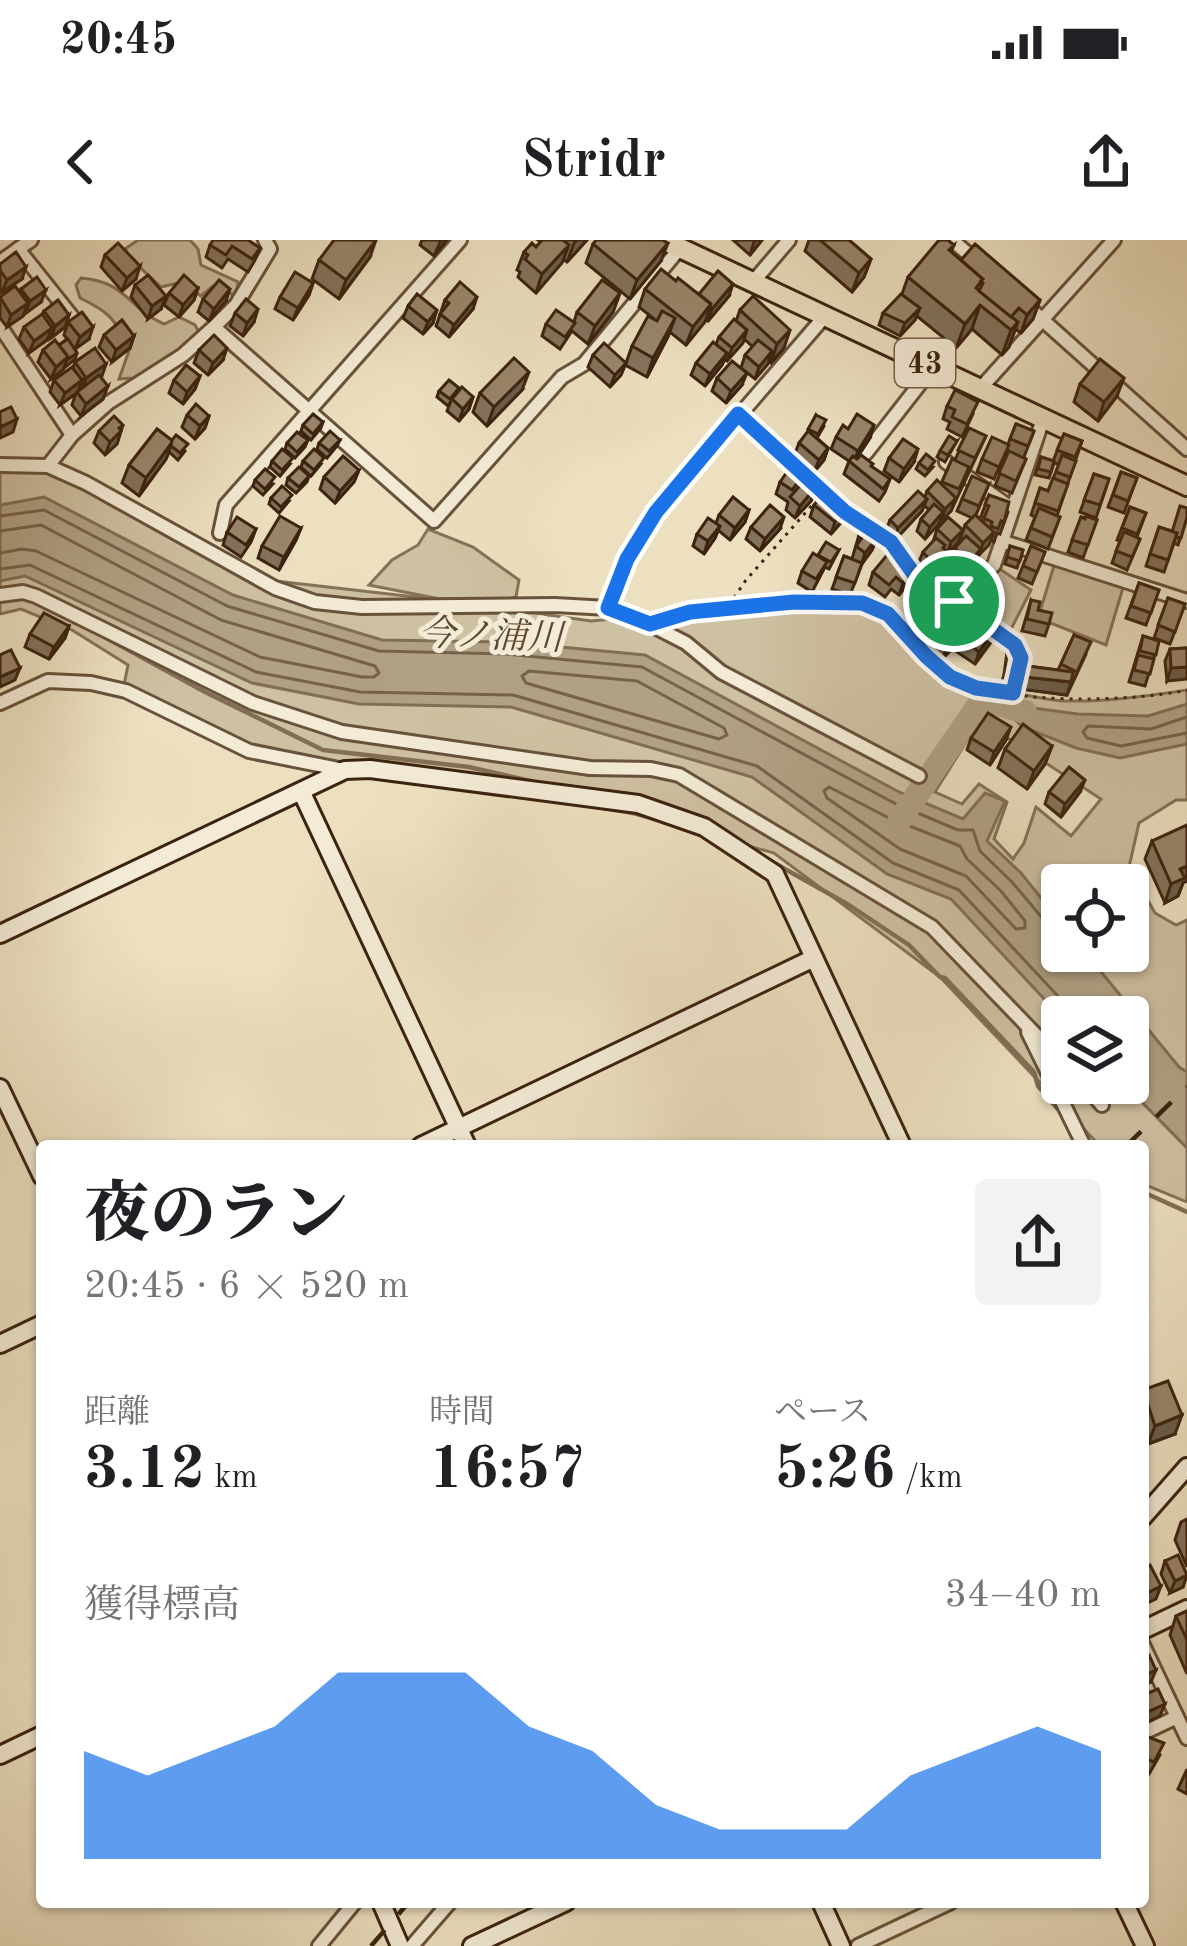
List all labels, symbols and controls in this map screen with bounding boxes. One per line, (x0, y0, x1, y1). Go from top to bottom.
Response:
text: 20:45 (60, 19, 177, 64)
icon: back (48, 129, 114, 195)
icon: share (1073, 129, 1139, 195)
text: Stridr (521, 135, 666, 189)
road number: 43 (895, 339, 955, 387)
pin (903, 550, 1005, 652)
icon: arrive (921, 568, 987, 634)
water label: 今ノ浦川 (418, 613, 568, 659)
map controls (1041, 864, 1149, 1104)
button: locate (1041, 864, 1149, 972)
button: layers (1041, 996, 1149, 1104)
button: share (975, 1179, 1101, 1305)
text: 夜のラン (84, 1185, 348, 1251)
text: 20:45 · 6 × 520 m (84, 1267, 409, 1306)
text: 距離 (84, 1397, 150, 1430)
text: 時間 (429, 1397, 495, 1430)
text: ペース (774, 1397, 871, 1430)
text: 3.12 (84, 1441, 205, 1501)
text: 16:57 (429, 1441, 585, 1501)
text: 5:26 (774, 1441, 895, 1501)
text: km (205, 1462, 258, 1495)
text: /km (895, 1462, 963, 1495)
text: 34–40 m (944, 1576, 1101, 1615)
text: 獲得標高 (84, 1587, 240, 1626)

